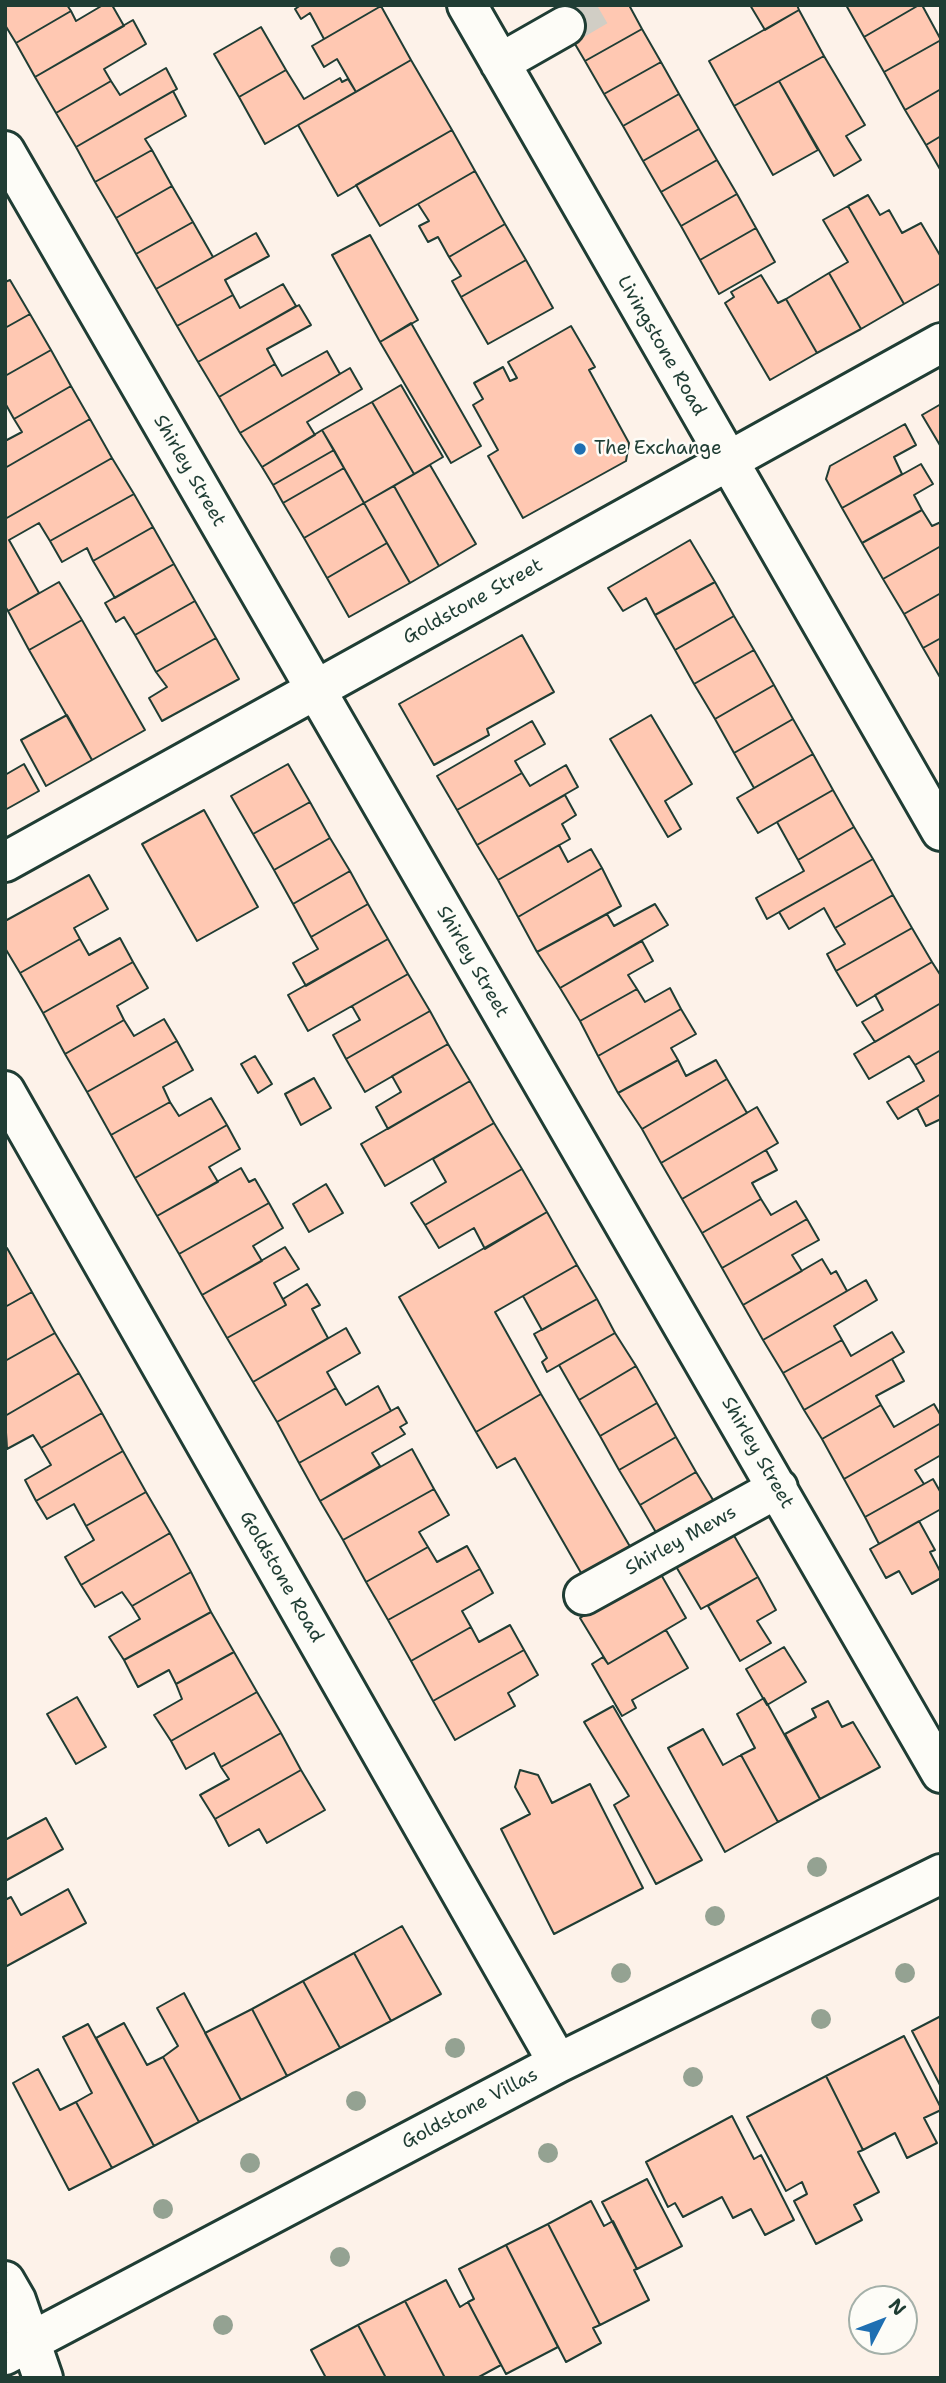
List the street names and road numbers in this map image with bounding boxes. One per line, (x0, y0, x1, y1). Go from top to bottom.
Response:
street label: Livingstone Road (612, 272, 710, 420)
street label: Shirley Street (148, 411, 230, 531)
street label: Goldstone Street (399, 554, 547, 650)
street label: Shirley Street (431, 902, 513, 1022)
street label: Shirley Street (716, 1393, 798, 1513)
street label: Shirley Mews (621, 1501, 741, 1581)
street label: Goldstone Road (234, 1507, 328, 1647)
street label: Goldstone Villas (398, 2064, 542, 2154)

